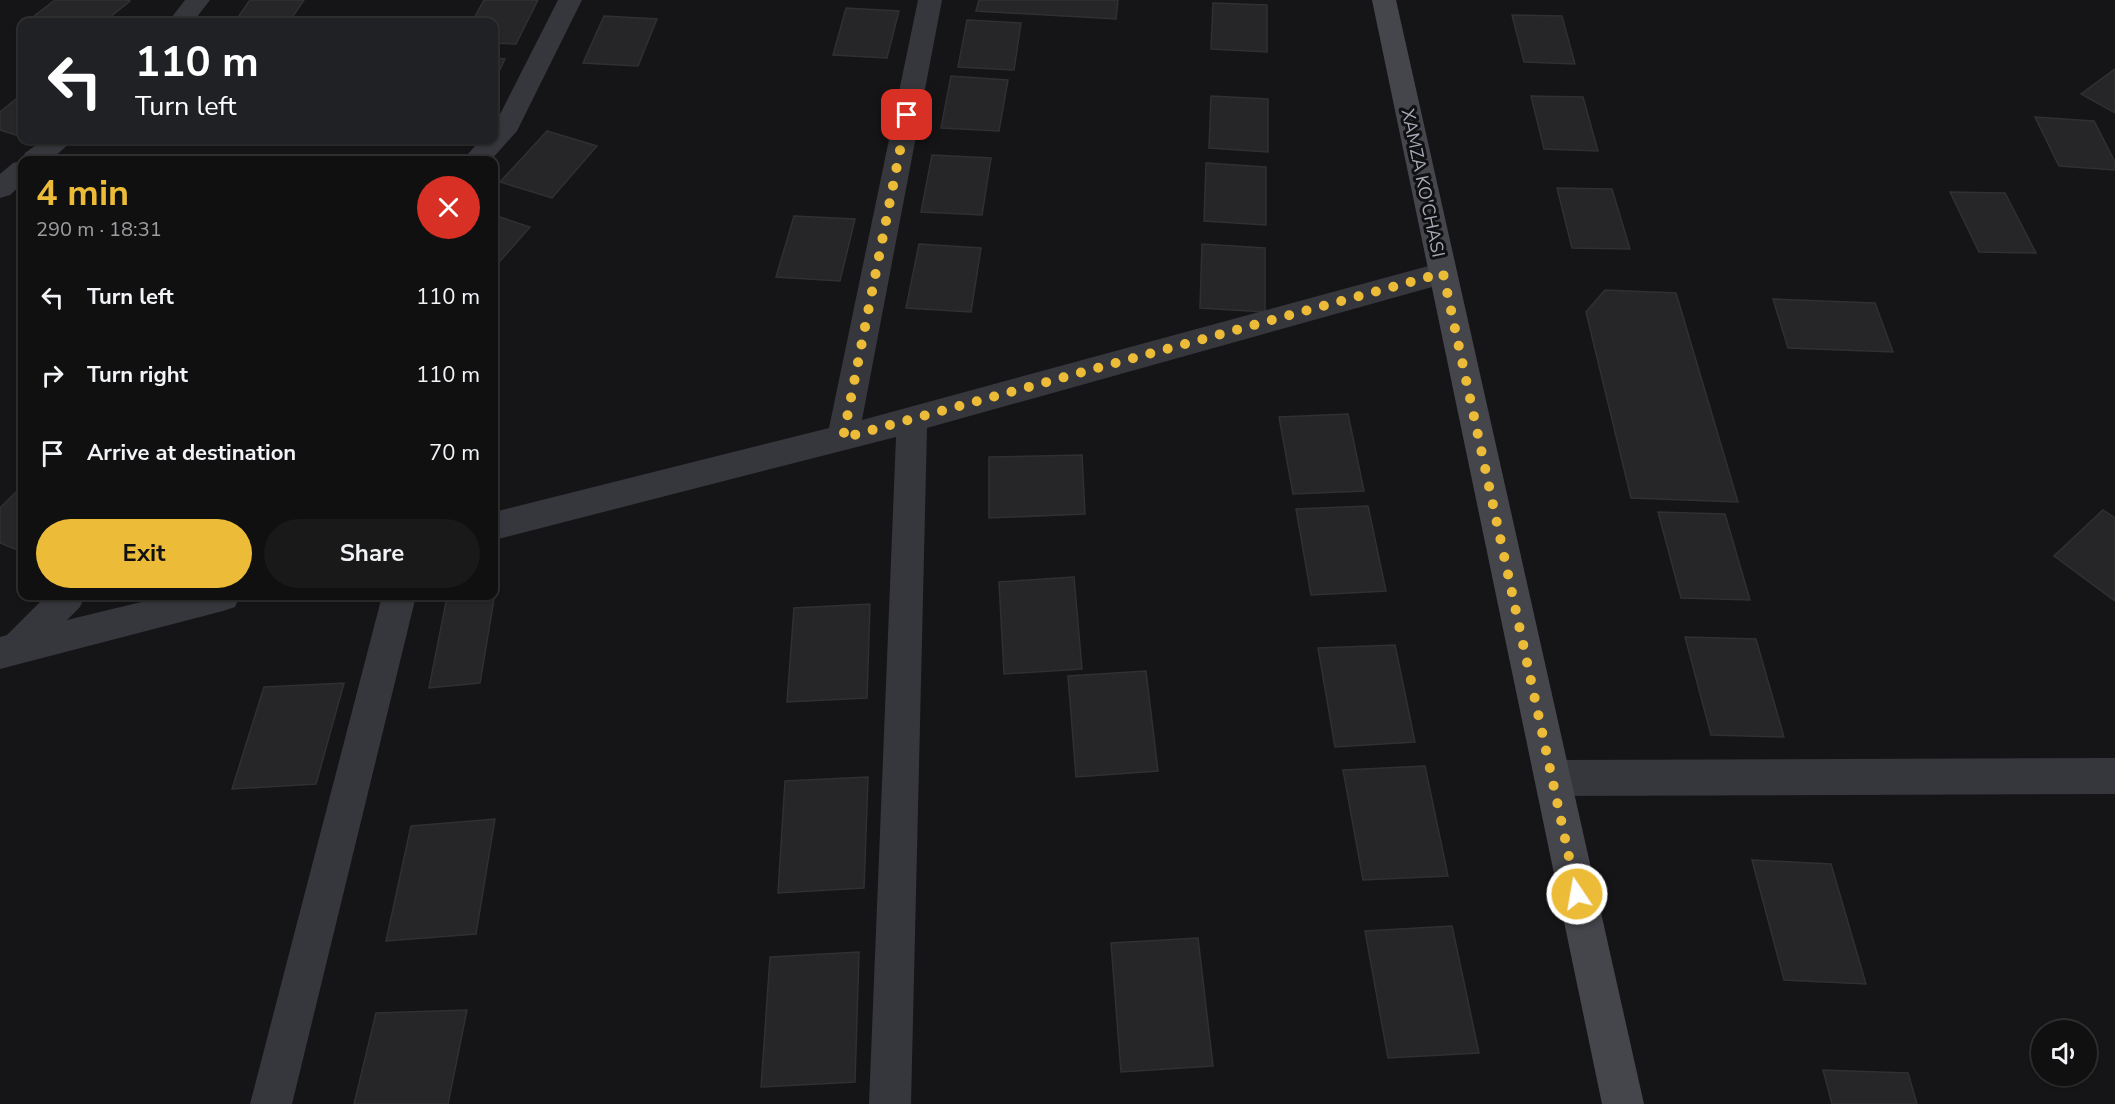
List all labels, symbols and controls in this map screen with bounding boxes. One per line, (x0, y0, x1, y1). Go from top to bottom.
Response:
text: 110 m (135, 34, 259, 91)
icon: left (36, 42, 114, 120)
text: Turn left (135, 88, 236, 125)
pin (881, 89, 932, 140)
icon: arrive (890, 98, 923, 131)
street label: XAMZA KO'CHASI (1396, 107, 1450, 259)
text: 4 min (36, 169, 129, 218)
button: close (417, 176, 480, 239)
text: 290 m · 18:31 (36, 216, 162, 243)
icon: left (36, 281, 69, 314)
text: Turn left (87, 282, 174, 312)
text: 110 m (416, 282, 480, 312)
icon: right (36, 359, 69, 392)
text: Turn right (87, 360, 188, 390)
text: 110 m (416, 360, 480, 390)
icon: arrive (36, 437, 69, 470)
text: Arrive at destination (87, 438, 296, 468)
text: 70 m (429, 438, 480, 468)
button: Exit (36, 519, 252, 588)
button: Share (264, 519, 480, 588)
position arrow (1545, 862, 1609, 926)
map controls (2031, 1020, 2097, 1086)
button: sound (2031, 1020, 2097, 1086)

